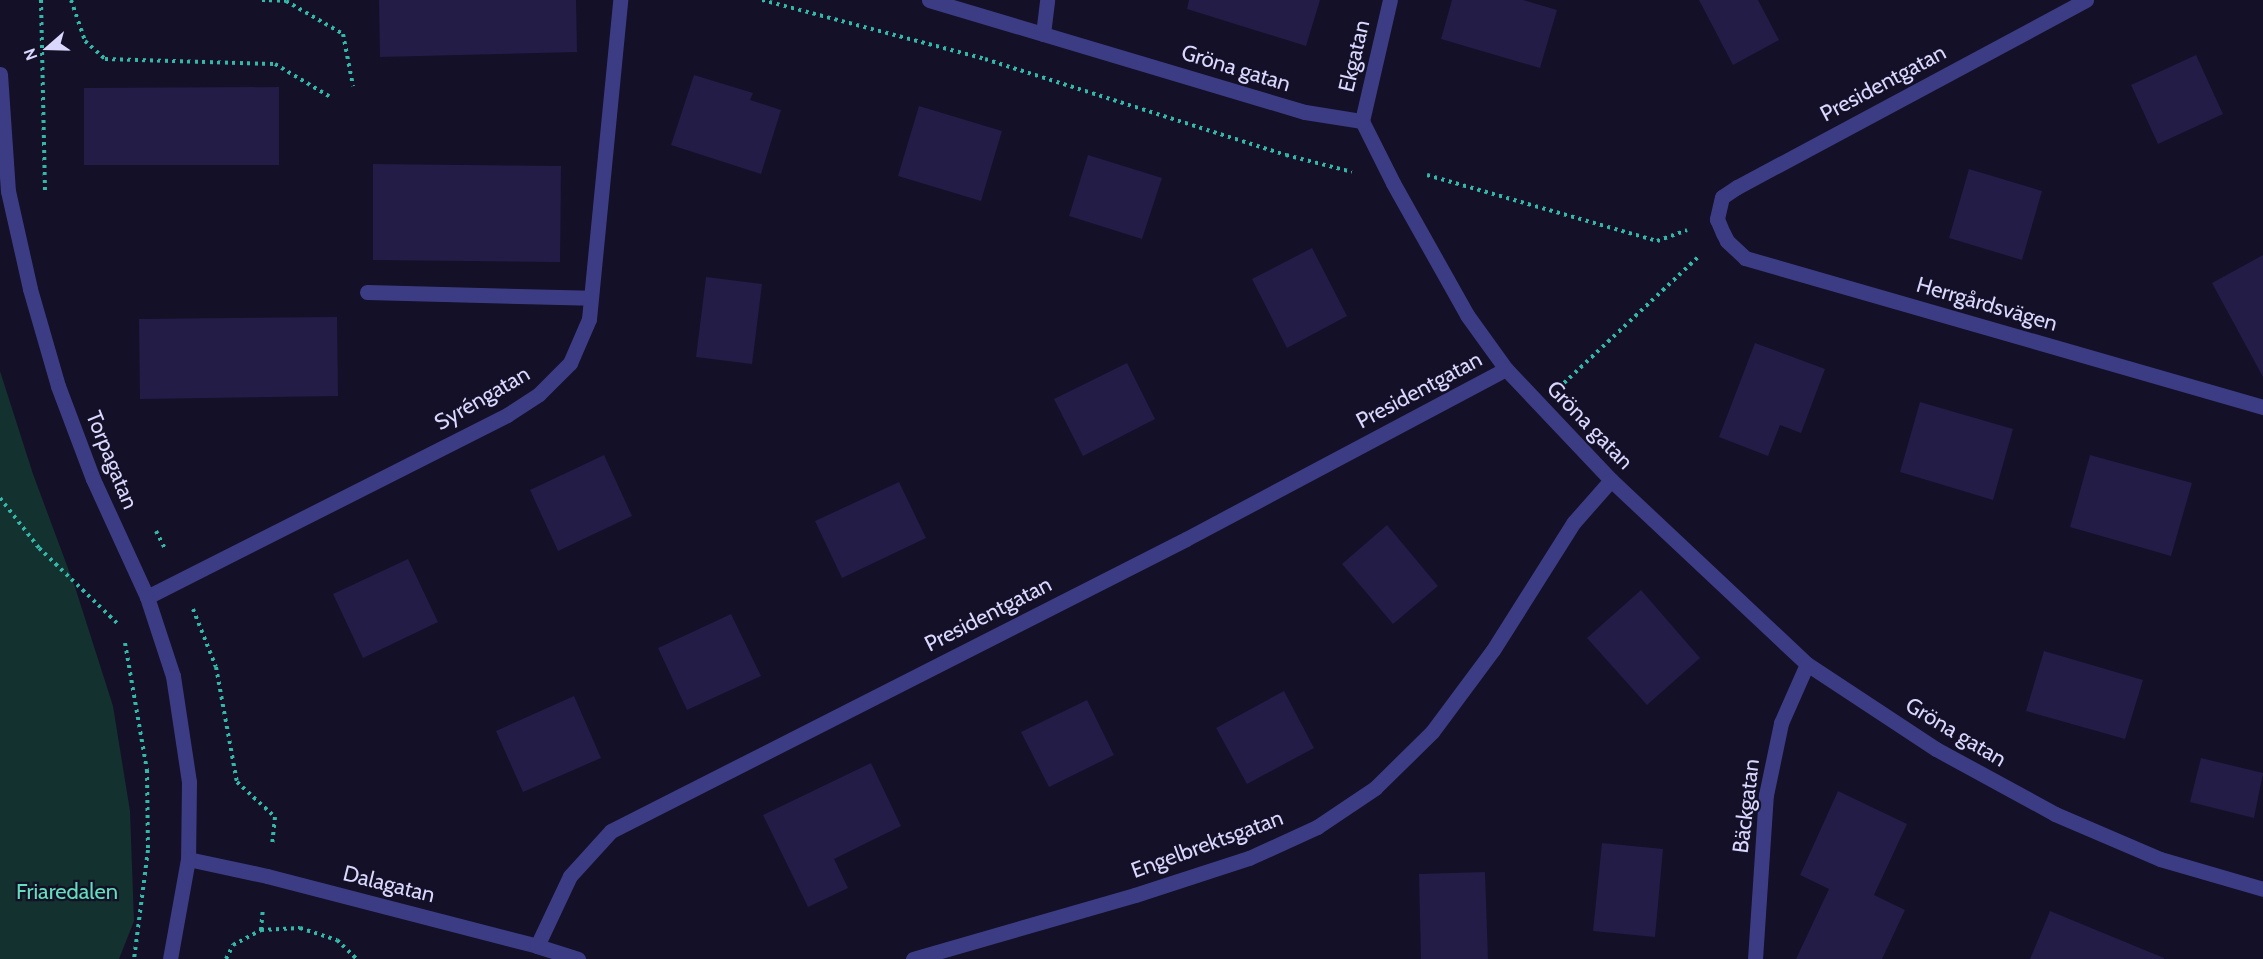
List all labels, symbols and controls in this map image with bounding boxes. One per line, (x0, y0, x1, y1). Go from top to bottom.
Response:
street label: Ekgatan (1333, 17, 1375, 95)
north arrow (18, 18, 78, 78)
street label: Gröna gatan (1178, 39, 1294, 97)
street label: Presidentgatan (1816, 39, 1950, 127)
text: N (20, 46, 41, 63)
street label: Herrgårdsvägen (1913, 271, 2061, 337)
street label: Presidentgatan (1352, 346, 1486, 434)
street label: Syréngatan (430, 360, 534, 436)
street label: Gröna gatan (1541, 375, 1639, 475)
street label: Torpagatan (80, 407, 144, 513)
street label: Presidentgatan (920, 571, 1056, 657)
street label: Gröna gatan (1901, 692, 2011, 772)
street label: Bäckgatan (1727, 757, 1765, 855)
street label: Engelbrektsgatan (1127, 804, 1287, 884)
street label: Dalagatan (340, 860, 438, 908)
park label: Friaredalen (16, 879, 118, 905)

